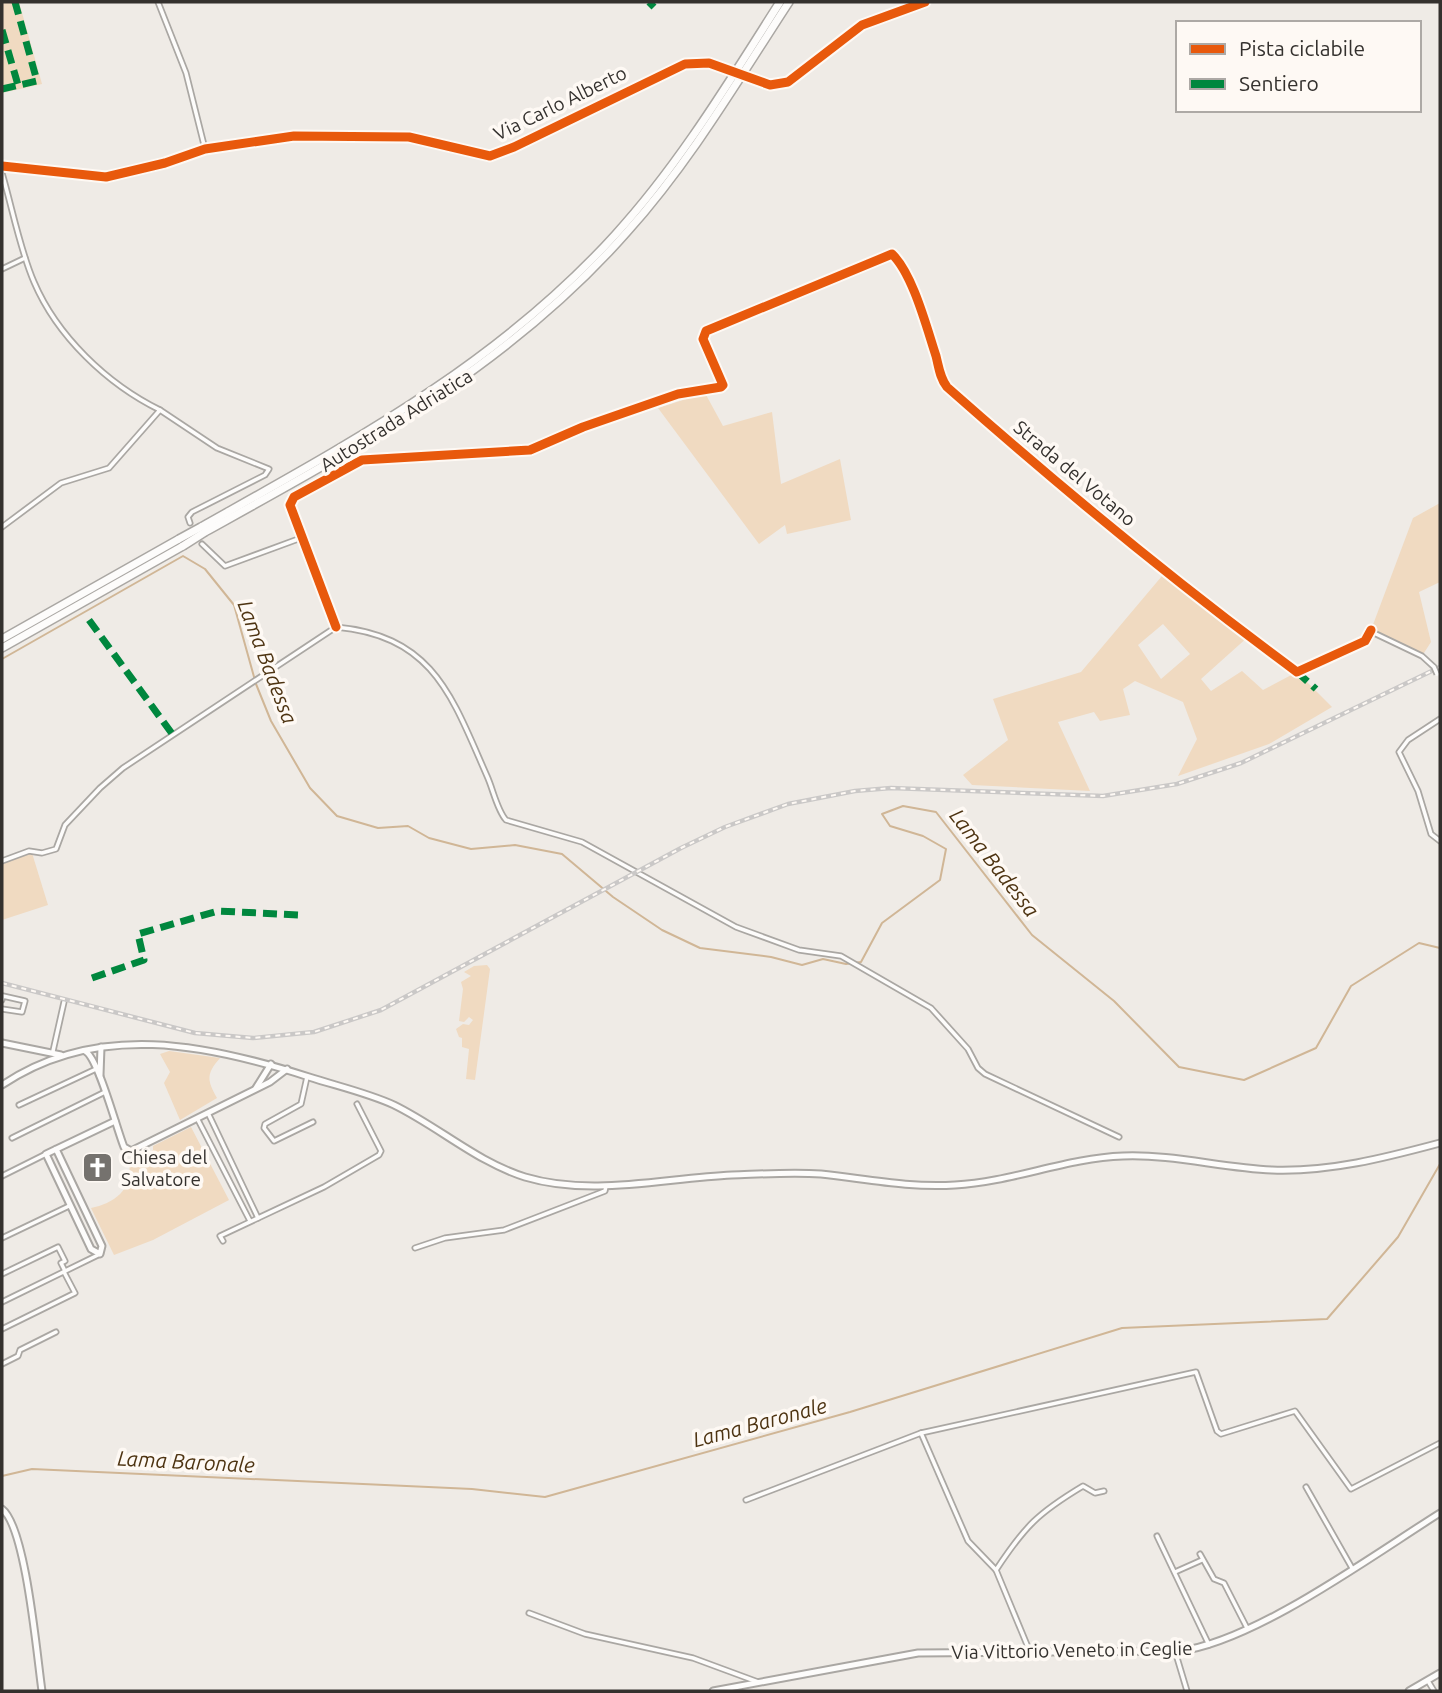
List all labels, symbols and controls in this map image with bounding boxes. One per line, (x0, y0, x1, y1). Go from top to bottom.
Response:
legend (1176, 21, 1421, 112)
text: Pista ciclabile (1239, 36, 1365, 60)
street label: Via Carlo Alberto (490, 61, 630, 145)
text: Sentiero (1239, 71, 1319, 95)
street label: Autostrada Adriatica (316, 364, 476, 476)
street label: Strada del Votano (1010, 416, 1140, 530)
water label: Lama Badessa (233, 597, 302, 727)
water label: Lama Badessa (945, 804, 1044, 921)
place label: Chiesa del Salvatore (121, 1146, 208, 1190)
church icon: Chiesa del Salvatore (81, 1151, 115, 1185)
water label: Lama Baronale (690, 1393, 830, 1451)
water label: Lama Baronale (117, 1445, 256, 1477)
street label: Via Vittorio Veneto in Ceglie (951, 1637, 1193, 1663)

